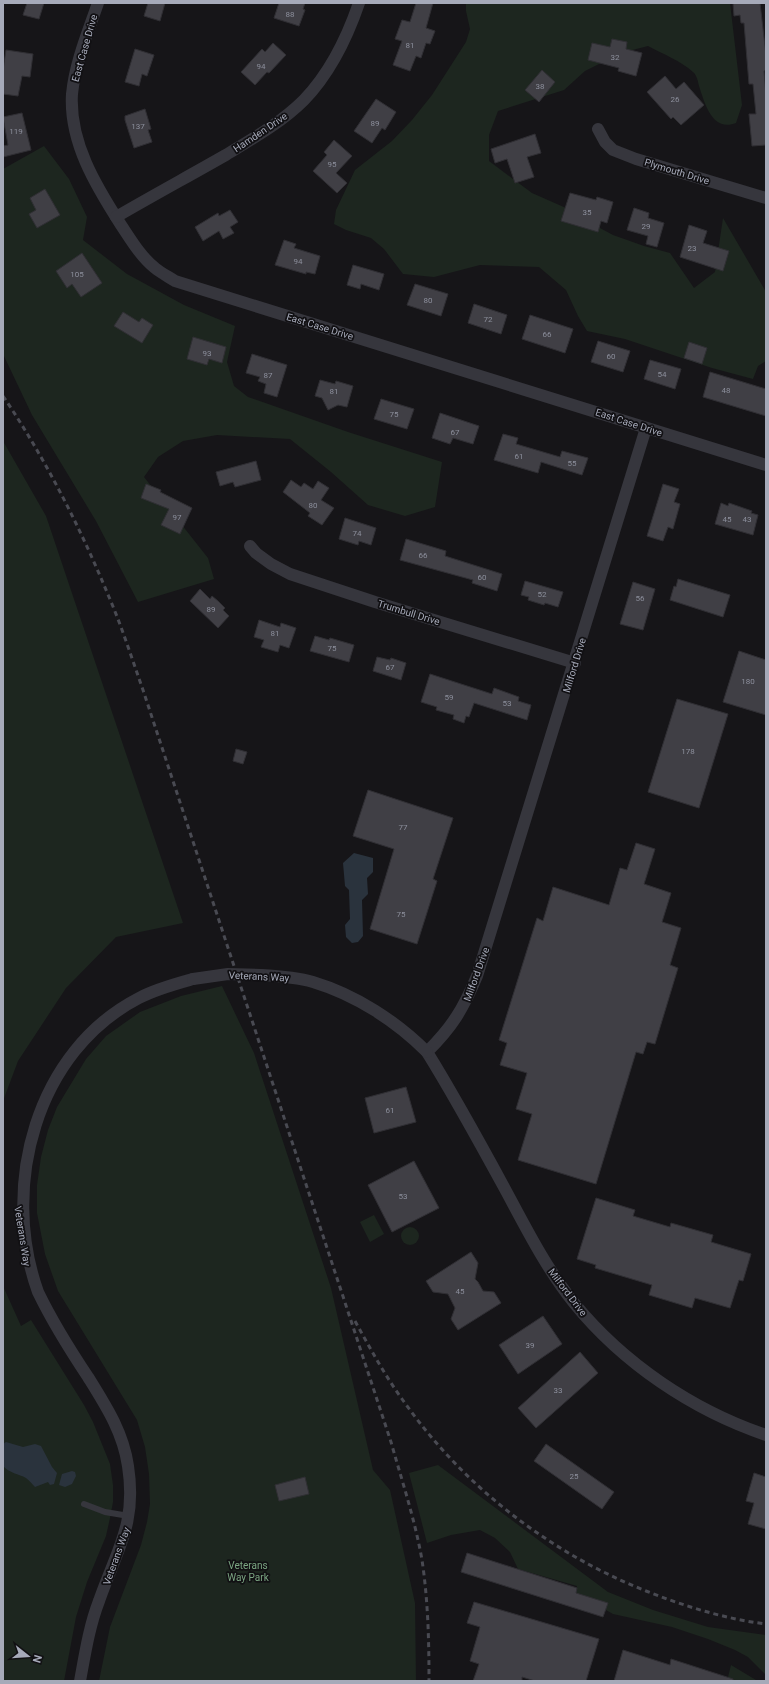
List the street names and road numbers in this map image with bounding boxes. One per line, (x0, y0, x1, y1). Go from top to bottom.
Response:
street label: East Case Drive (70, 13, 99, 83)
street label: Hamden Drive (231, 110, 289, 155)
street label: Plymouth Drive (643, 156, 711, 187)
street label: East Case Drive (285, 311, 355, 342)
street label: East Case Drive (594, 407, 664, 438)
street label: Trumbull Drive (377, 598, 441, 627)
street label: Milford Drive (561, 636, 588, 694)
street label: Milford Drive (462, 946, 491, 1003)
street label: Veterans Way (228, 969, 290, 984)
street label: Veterans Way (12, 1205, 33, 1267)
street label: Milford Drive (546, 1266, 589, 1318)
street label: Veterans Way (101, 1526, 132, 1587)

